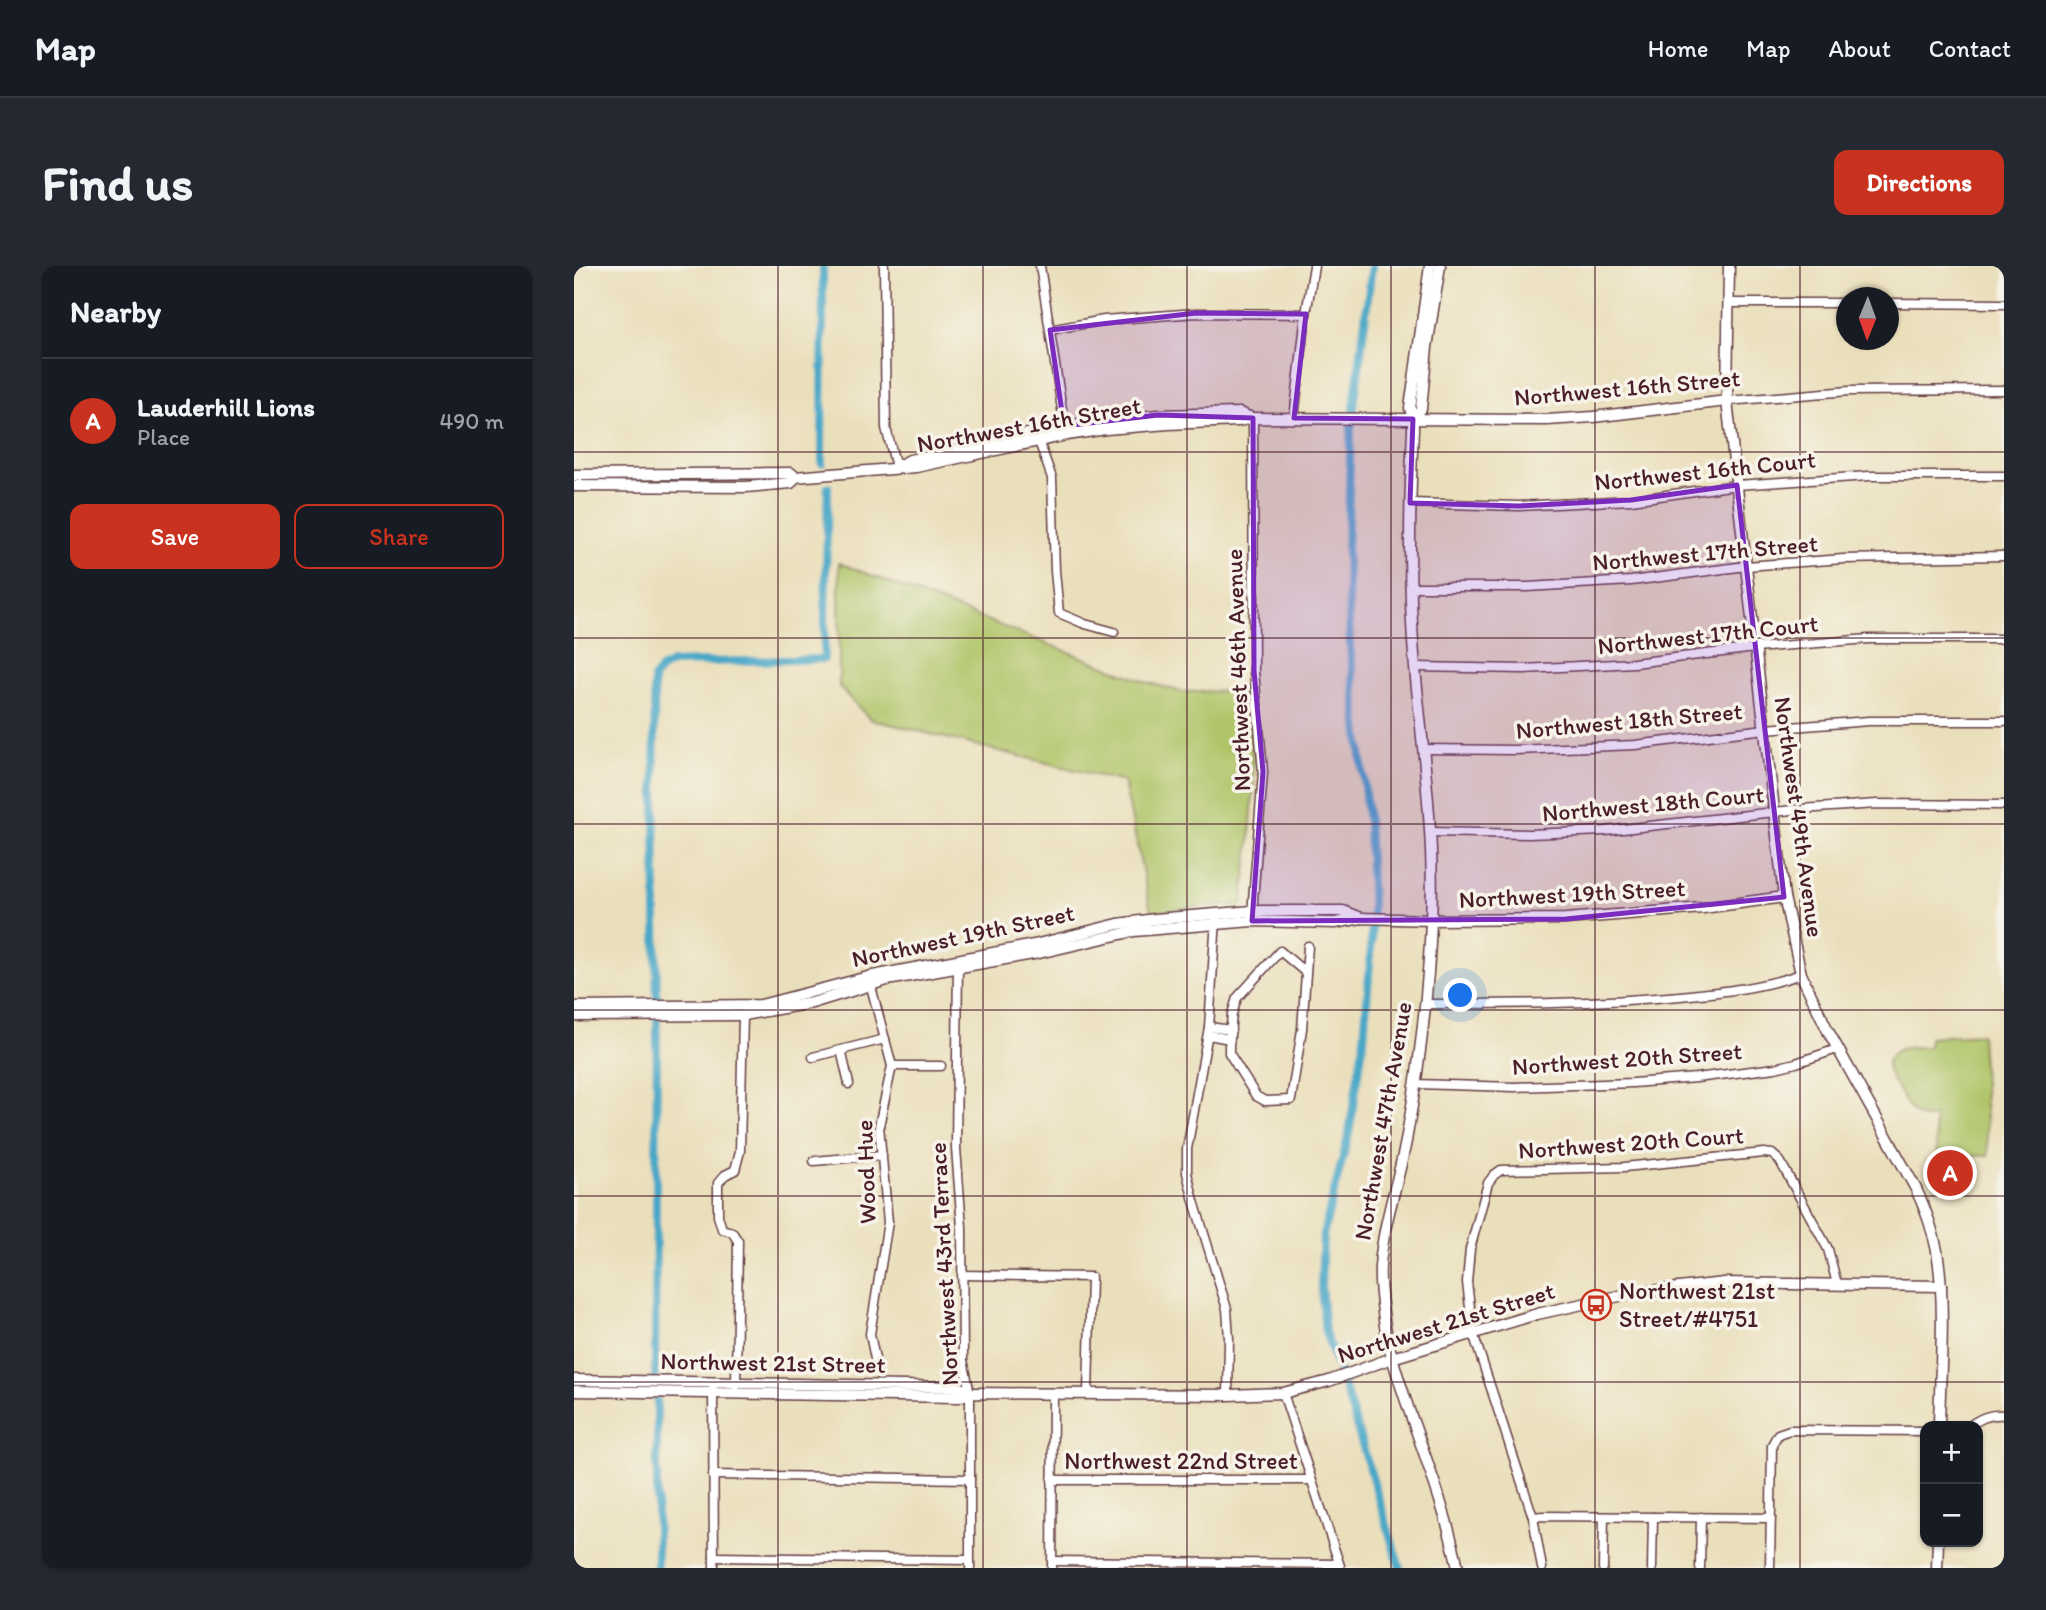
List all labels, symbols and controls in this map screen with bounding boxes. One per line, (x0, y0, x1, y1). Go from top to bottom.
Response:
text: Map (35, 29, 96, 68)
text: Home (1648, 34, 1708, 63)
text: Map (1746, 34, 1790, 63)
text: About (1828, 34, 1891, 63)
text: Contact (1929, 34, 2011, 63)
button: Directions (1834, 150, 2004, 215)
text: Find us (42, 153, 193, 212)
north arrow (1836, 287, 1899, 350)
text: Nearby (70, 293, 161, 330)
street label: Northwest 16th Street (1513, 363, 1741, 412)
text: Lauderhill Lions (137, 391, 315, 423)
street label: Northwest 16th Street (915, 391, 1143, 458)
text: A (86, 407, 100, 435)
text: 490 m (439, 407, 504, 435)
text: Place (137, 423, 190, 451)
street label: Northwest 16th Court (1593, 444, 1817, 497)
button: Save (70, 504, 280, 569)
button: Share (294, 504, 504, 569)
street label: Northwest 17th Street (1591, 528, 1819, 577)
street label: Northwest 46th Avenue (1219, 548, 1256, 792)
street label: Northwest 17th Court (1596, 608, 1820, 661)
street label: Northwest 49th Avenue (1768, 695, 1831, 939)
street label: Northwest 18th Street (1514, 696, 1744, 745)
street label: Northwest 18th Court (1541, 779, 1765, 828)
street label: Northwest 19th Street (1458, 873, 1686, 914)
street label: Northwest 19th Street (849, 898, 1077, 973)
your location (1443, 978, 1477, 1012)
street label: Northwest 47th Avenue (1347, 999, 1418, 1242)
street label: Northwest 20th Street (1511, 1036, 1743, 1081)
street label: Wood Hue (849, 1119, 882, 1225)
street label: Northwest 20th Court (1517, 1120, 1745, 1165)
street label: Northwest 43rd Terrace (923, 1142, 964, 1387)
pin: A (1927, 1147, 1973, 1199)
street label: Northwest 21st Street (1334, 1276, 1558, 1369)
place label: Northwest 21st Street/#4751 (1619, 1276, 1775, 1333)
bus stop icon: Northwest 21st Street/#4751 (1579, 1288, 1613, 1322)
street label: Northwest 21st Street (660, 1346, 886, 1379)
map controls (1920, 1421, 1983, 1547)
button: + (1920, 1421, 1983, 1484)
street label: Northwest 22nd Street (1064, 1446, 1298, 1475)
button: − (1920, 1484, 1983, 1547)

